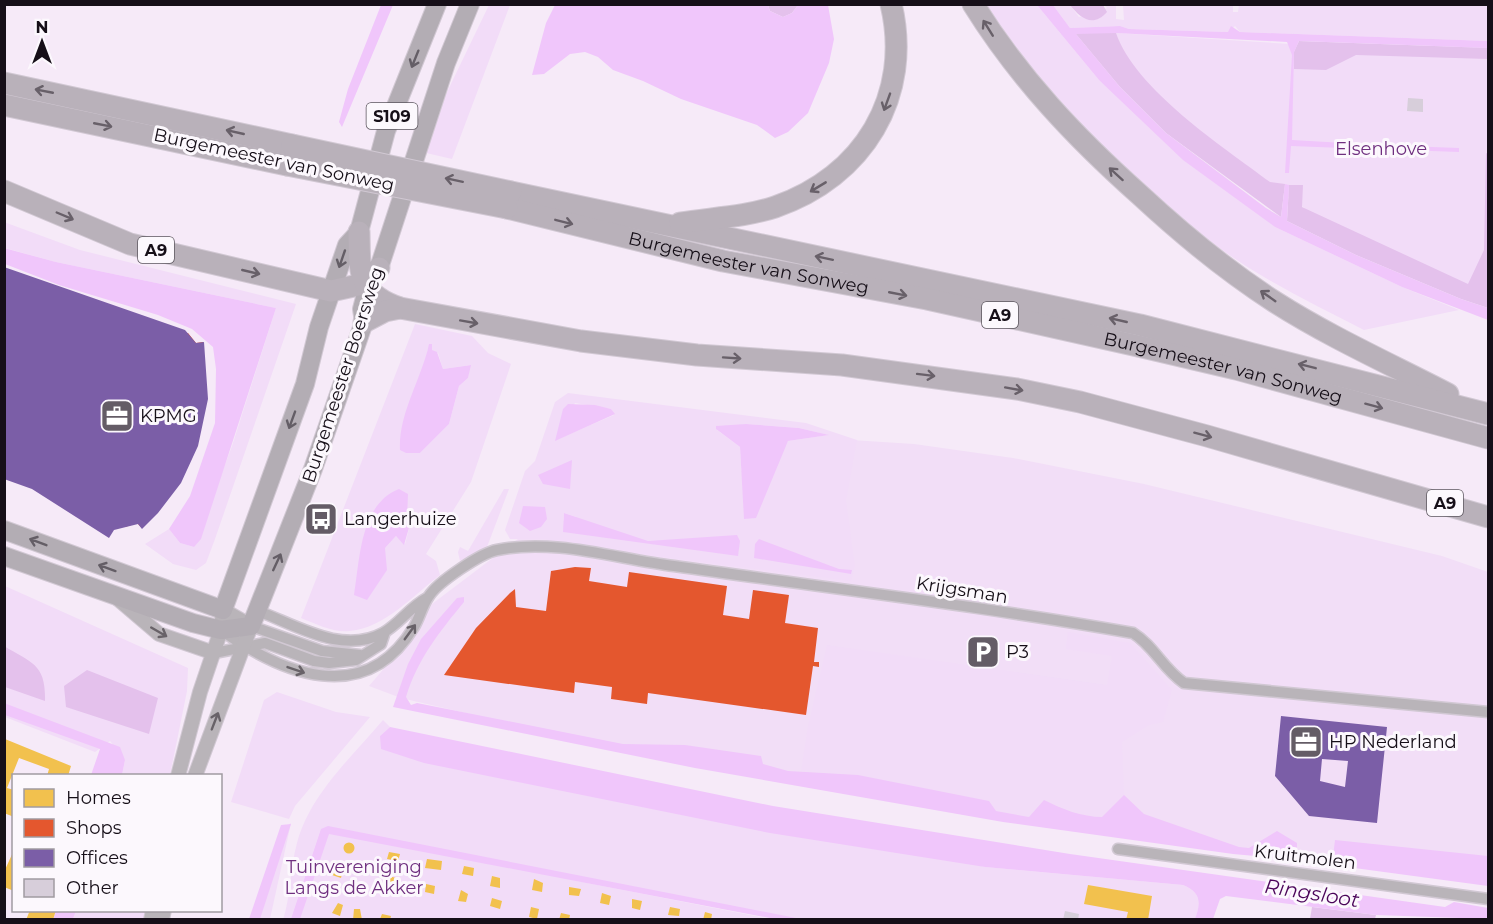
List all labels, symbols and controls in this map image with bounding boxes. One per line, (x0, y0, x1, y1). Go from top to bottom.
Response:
north arrow (12, 12, 72, 72)
text: N (36, 18, 48, 37)
one-way arrow (981, 20, 993, 37)
one-way arrow (409, 49, 420, 67)
one-way arrow (35, 85, 55, 96)
one-way arrow (880, 92, 891, 111)
road number: S109 (366, 103, 418, 129)
one-way arrow (93, 120, 112, 131)
street label: Burgemeester van Sonweg (152, 124, 396, 196)
one-way arrow (226, 126, 245, 138)
park label: Elsenhove (1335, 138, 1427, 160)
one-way arrow (1109, 167, 1124, 181)
one-way arrow (445, 173, 464, 185)
one-way arrow (810, 181, 827, 193)
one-way arrow (55, 211, 74, 222)
one-way arrow (554, 216, 573, 228)
street label: Burgemeester van Sonweg (626, 227, 871, 299)
road number: A9 (138, 237, 174, 263)
one-way arrow (335, 249, 346, 268)
one-way arrow (815, 252, 835, 263)
street label: Burgemeester Boersweg (298, 264, 388, 486)
one-way arrow (241, 267, 260, 279)
one-way arrow (888, 289, 908, 300)
one-way arrow (1260, 290, 1276, 302)
road number: A9 (982, 302, 1018, 328)
one-way arrow (1109, 314, 1128, 325)
one-way arrow (458, 317, 478, 328)
street label: Burgemeester van Sonweg (1102, 328, 1345, 409)
one-way arrow (721, 352, 741, 363)
one-way arrow (1298, 359, 1317, 371)
one-way arrow (916, 370, 936, 381)
one-way arrow (1004, 384, 1023, 395)
office icon: KPMG (99, 398, 135, 434)
one-way arrow (1364, 401, 1383, 413)
place label: KPMG (140, 405, 197, 427)
one-way arrow (286, 410, 297, 428)
one-way arrow (1193, 430, 1212, 442)
road number: A9 (1427, 490, 1463, 516)
bus stop icon: Langerhuize (303, 501, 339, 537)
place label: Langerhuize (344, 508, 457, 530)
one-way arrow (29, 536, 48, 547)
one-way arrow (272, 553, 283, 571)
one-way arrow (98, 561, 117, 572)
street label: Krijgsman (915, 572, 1009, 608)
one-way arrow (403, 624, 416, 640)
one-way arrow (151, 626, 168, 639)
parking icon: P3 (965, 634, 1001, 670)
place label: P3 (1006, 641, 1029, 663)
one-way arrow (286, 665, 305, 676)
one-way arrow (210, 712, 221, 730)
office icon: HP Nederland (1288, 724, 1324, 760)
place label: HP Nederland (1329, 731, 1457, 753)
legend (12, 774, 222, 912)
text: Homes (66, 787, 131, 809)
text: Shops (66, 817, 122, 839)
street label: Kruitmolen (1253, 840, 1357, 874)
text: Offices (66, 847, 128, 869)
park label: Tuinvereniging Langs de Akker (284, 856, 424, 899)
water label: Ringsloot (1263, 874, 1361, 912)
text: Other (66, 877, 119, 899)

